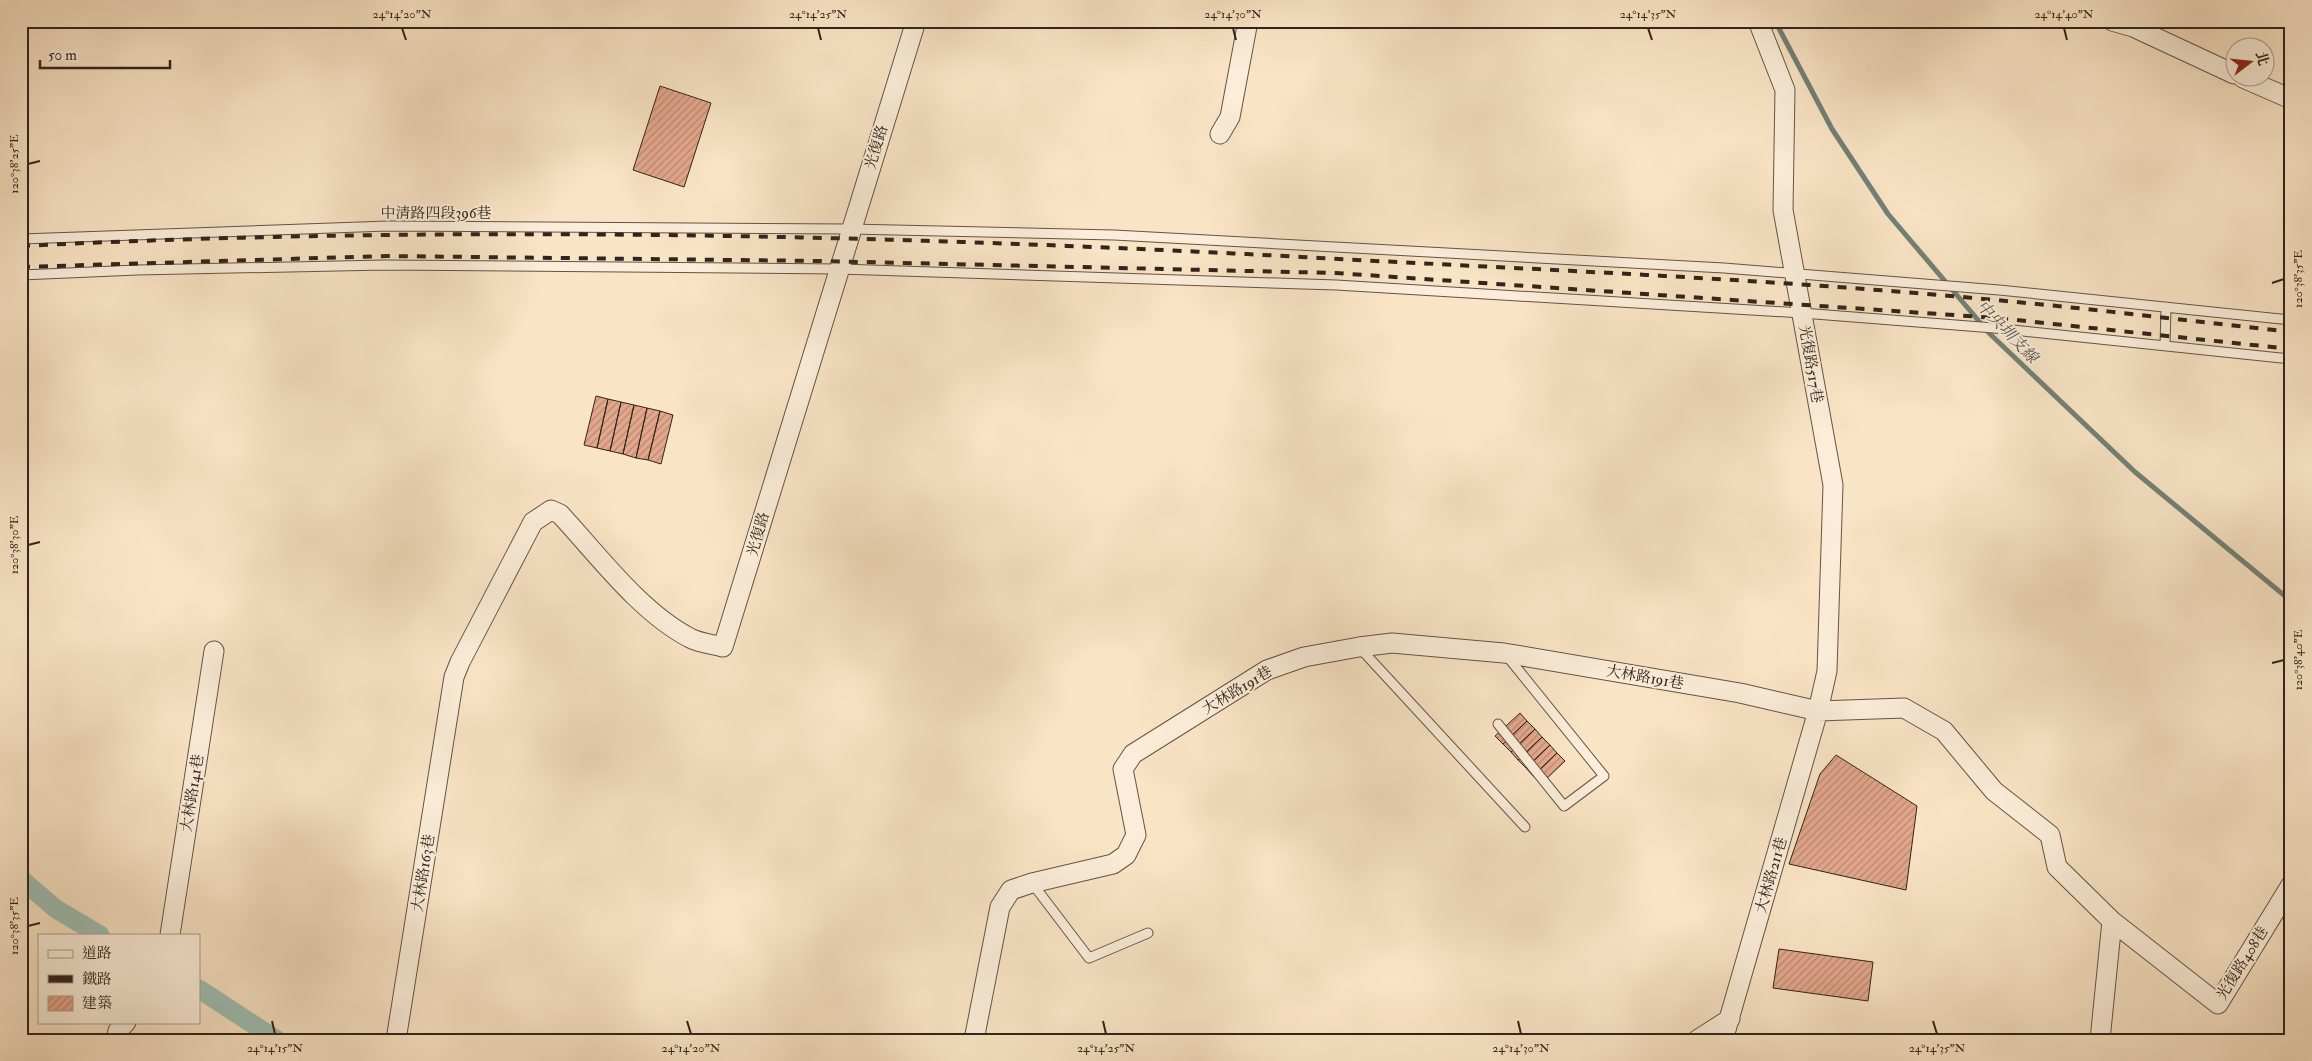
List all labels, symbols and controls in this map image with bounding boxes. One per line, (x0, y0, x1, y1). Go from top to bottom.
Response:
text: 24°14'20"N (373, 7, 432, 22)
text: 24°14'25"N (789, 7, 847, 22)
text: 24°14'30"N (1204, 7, 1262, 22)
text: 24°14'35"N (1620, 7, 1676, 22)
text: 24°14'40"N (2034, 7, 2094, 22)
scale bar (40, 38, 170, 70)
north arrow (2224, 38, 2274, 88)
text: 50 m (48, 46, 77, 65)
text: 北 (2252, 49, 2272, 68)
street label: 光復路 (861, 123, 892, 171)
text: 120°38'25"E (7, 134, 22, 194)
street label: 中清路四段396巷 (381, 204, 492, 223)
text: 120°38'35"E (2291, 250, 2306, 308)
water label: 中央圳支線 (1972, 296, 2044, 369)
street label: 光復路517巷 (1794, 324, 1827, 405)
street label: 光復路 (743, 510, 774, 558)
text: 120°38'30"E (7, 515, 22, 574)
text: 120°38'40"E (2291, 629, 2306, 690)
street label: 大林路191巷 (1605, 661, 1685, 694)
street label: 大林路191巷 (1199, 662, 1276, 719)
street label: 大林路141巷 (177, 753, 208, 833)
street label: 大林路163巷 (408, 833, 439, 913)
street label: 大林路211巷 (1752, 835, 1791, 915)
text: 120°38'35"E (7, 897, 22, 955)
street label: 光復路408巷 (2212, 923, 2272, 1003)
legend (38, 934, 200, 1024)
text: 道路 (82, 944, 112, 963)
text: 鐵路 (82, 970, 112, 989)
text: 建築 (82, 994, 112, 1013)
text: 24°14'15"N (247, 1041, 303, 1056)
text: 24°14'20"N (662, 1041, 721, 1056)
text: 24°14'25"N (1077, 1041, 1135, 1056)
text: 24°14'30"N (1492, 1041, 1550, 1056)
text: 24°14'35"N (1909, 1041, 1965, 1056)

